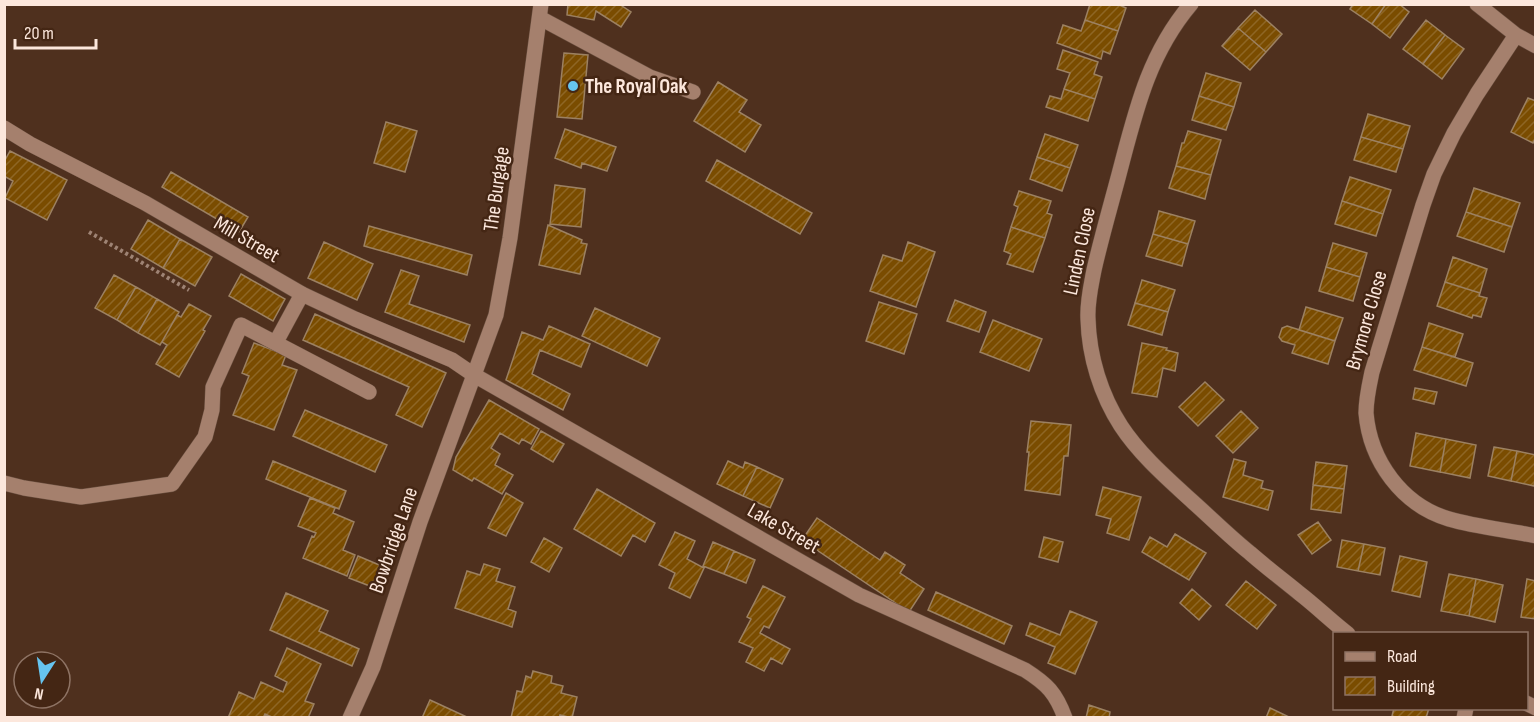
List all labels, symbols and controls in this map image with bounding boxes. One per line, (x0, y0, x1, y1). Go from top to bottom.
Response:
scale bar (15, 12, 96, 50)
text: 20 m (24, 23, 54, 44)
place label: The Royal Oak (585, 74, 688, 99)
marker: The Royal Oak (566, 79, 580, 93)
street label: The Burgage (478, 145, 515, 233)
street label: Linden Close (1058, 205, 1101, 297)
street label: Mill Street (209, 211, 284, 268)
street label: Brymore Close (1340, 268, 1393, 373)
street label: Bowbridge Lane (364, 484, 423, 596)
street label: Lake Street (743, 498, 824, 559)
legend (1333, 632, 1528, 710)
text: Road (1387, 646, 1417, 667)
north arrow (12, 650, 72, 710)
text: Building (1387, 676, 1435, 697)
text: N (33, 683, 45, 703)

